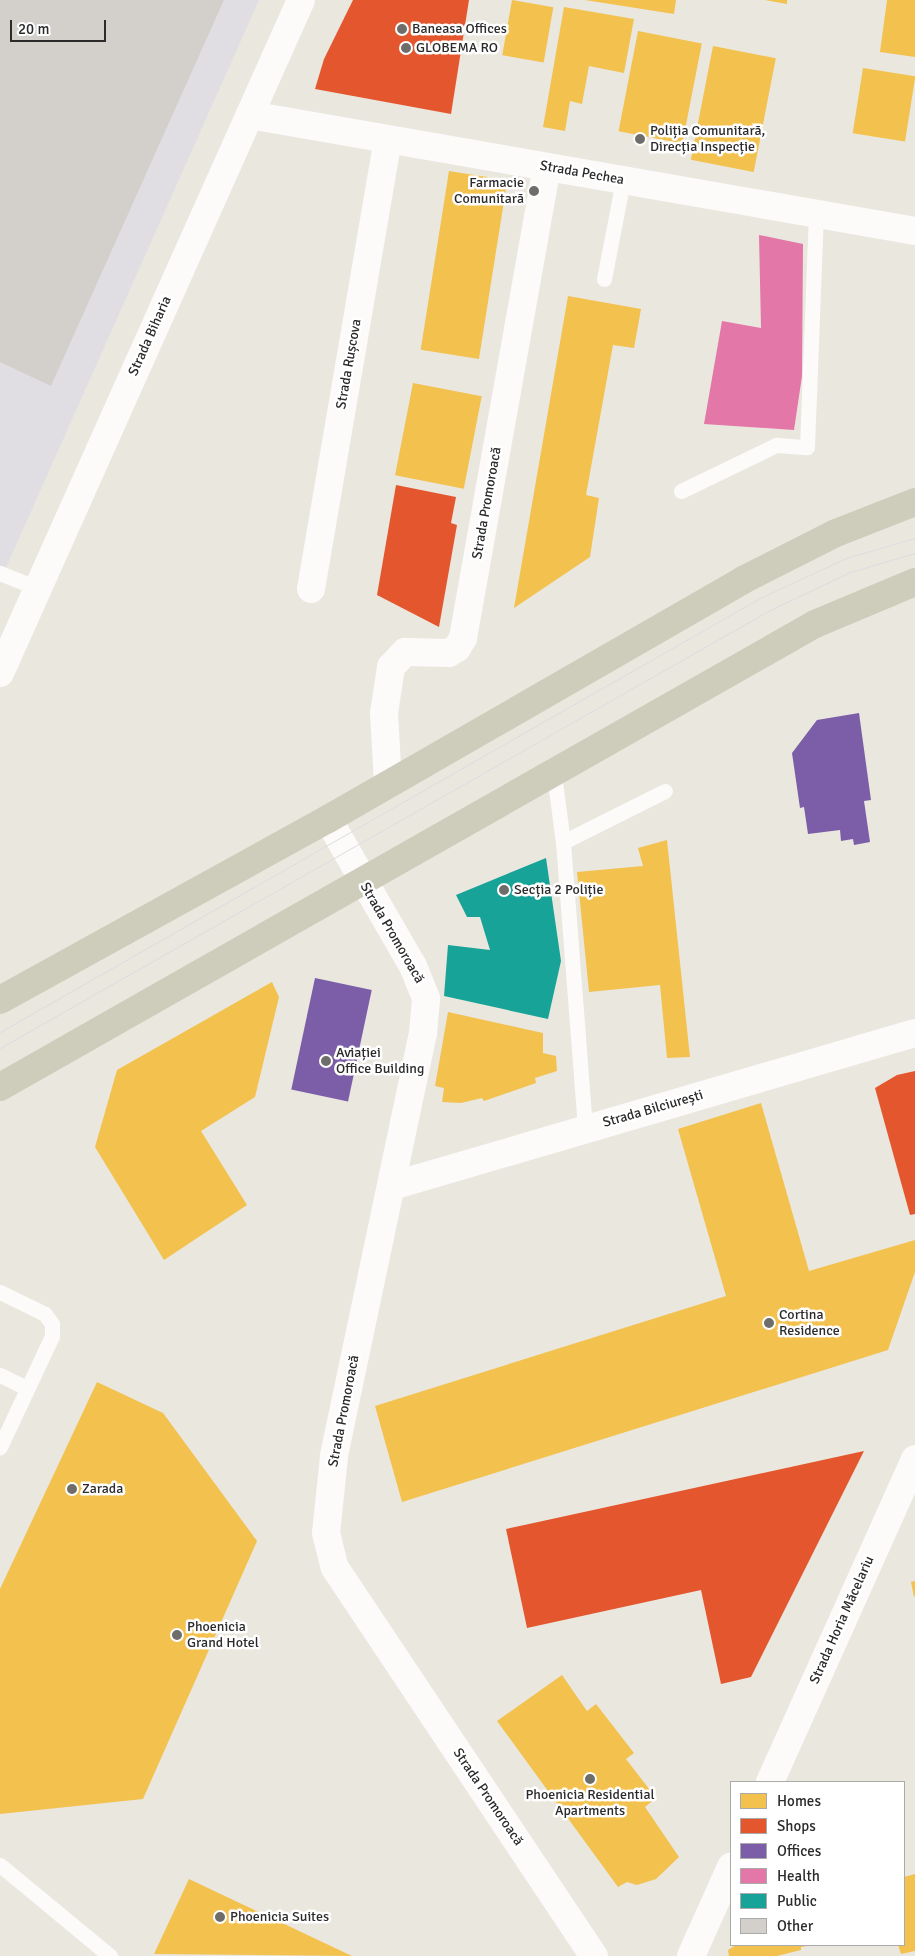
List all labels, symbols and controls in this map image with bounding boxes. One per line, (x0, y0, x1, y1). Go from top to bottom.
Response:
scale bar (12, 10, 109, 42)
text: 20 m (18, 20, 49, 38)
place label: Baneasa Offices (412, 21, 507, 37)
marker: Baneasa Offices (396, 23, 408, 35)
place label: GLOBEMA RO (416, 40, 498, 56)
marker: GLOBEMA RO (400, 42, 412, 54)
place label: Poliția Comunitară, Direcția Inspecție (650, 123, 765, 156)
marker: Poliția Comunitară, Direcția Inspecție (634, 133, 646, 145)
street label: Strada Pechea (539, 157, 625, 189)
place label: Farmacie Comunitară (454, 175, 524, 208)
marker: Farmacie Comunitară (528, 185, 540, 197)
street label: Strada Biharia (125, 293, 175, 379)
street label: Strada Rușcova (333, 318, 365, 410)
street label: Strada Promoroacă (469, 446, 505, 560)
street label: Strada Promoroacă (356, 880, 428, 986)
place label: Secția 2 Poliție (514, 882, 603, 898)
marker: Secția 2 Poliție (498, 884, 510, 896)
place label: Aviației Office Building (336, 1045, 424, 1078)
marker: Aviației Office Building (320, 1055, 332, 1067)
street label: Strada Bilciurești (601, 1087, 705, 1131)
place label: Cortina Residence (779, 1307, 840, 1340)
marker: Cortina Residence (763, 1317, 775, 1329)
street label: Strada Promoroacă (325, 1354, 363, 1468)
place label: Zarada (82, 1481, 123, 1497)
marker: Zarada (66, 1483, 78, 1495)
street label: Strada Horia Măcelariu (806, 1553, 878, 1687)
place label: Phoenicia Grand Hotel (187, 1619, 259, 1651)
marker: Phoenicia Grand Hotel (171, 1629, 183, 1641)
street label: Strada Promoroacă (449, 1745, 527, 1849)
marker: Phoenicia Residential Apartments (584, 1773, 596, 1785)
legend (730, 1781, 905, 1946)
place label: Phoenicia Residential Apartments (525, 1787, 655, 1820)
text: Homes (777, 1792, 821, 1810)
text: Shops (777, 1817, 816, 1835)
text: Offices (777, 1842, 821, 1860)
text: Health (777, 1867, 820, 1885)
text: Public (777, 1892, 817, 1910)
place label: Phoenicia Suites (230, 1909, 329, 1925)
marker: Phoenicia Suites (214, 1911, 226, 1923)
text: Other (777, 1917, 813, 1935)

